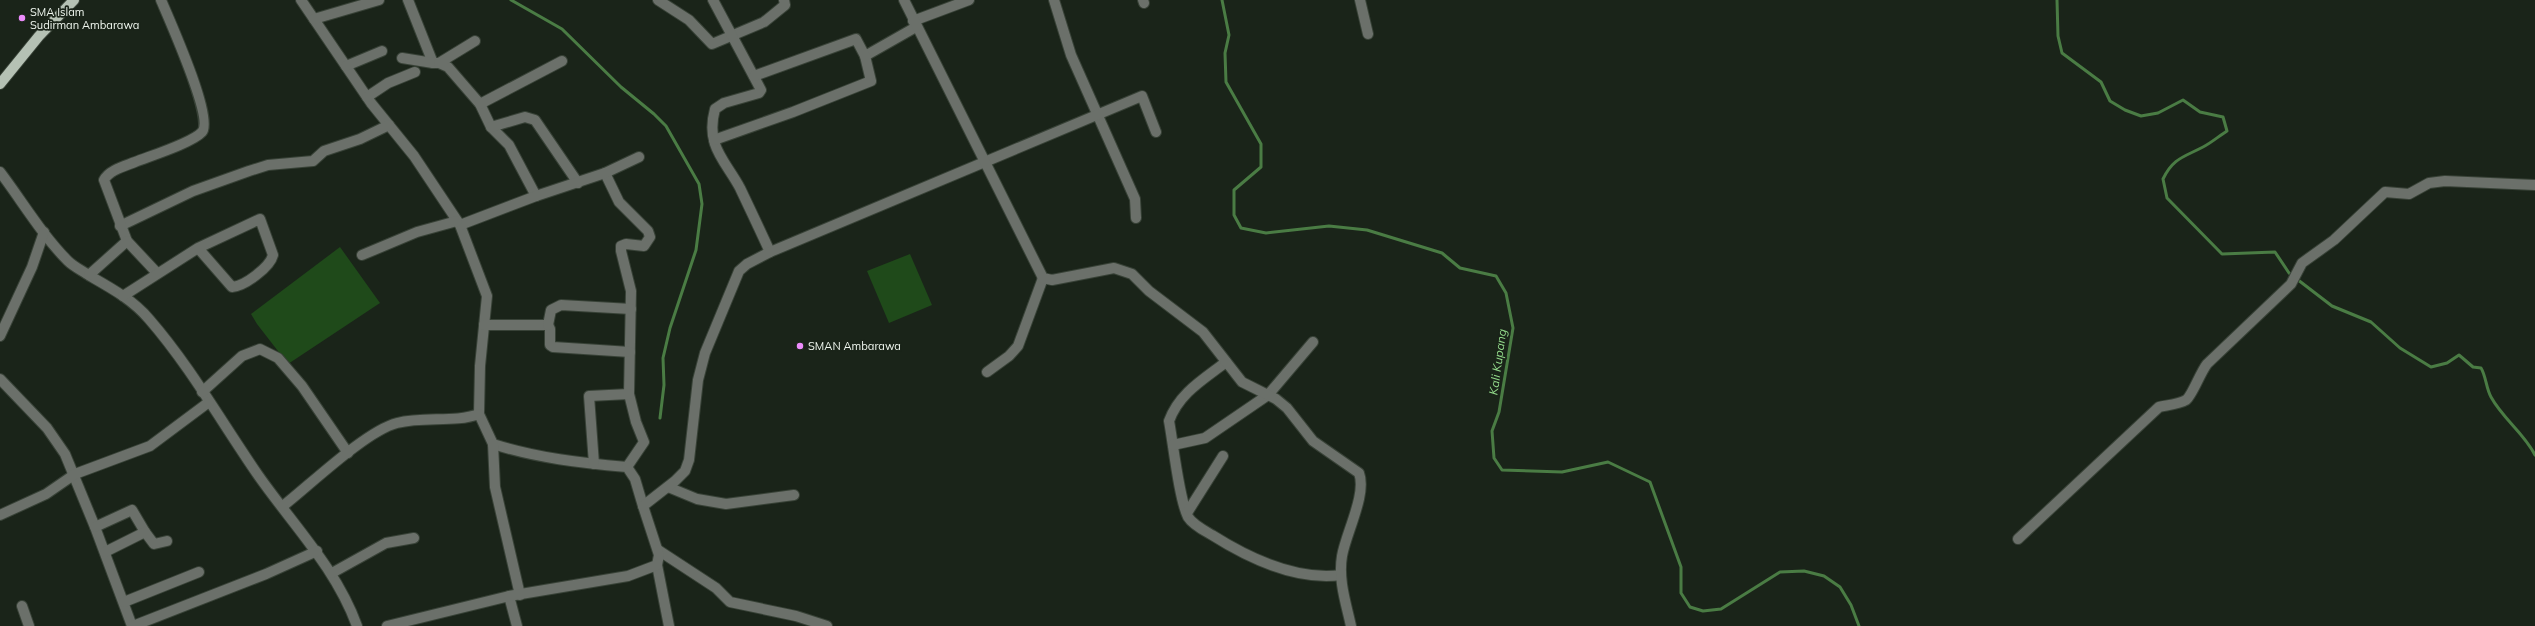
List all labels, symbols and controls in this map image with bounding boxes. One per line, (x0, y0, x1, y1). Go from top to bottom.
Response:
place label: SMA Islam Sudirman Ambarawa (30, 5, 139, 32)
marker: SMA Islam Sudirman Ambarawa (17, 13, 27, 23)
water label: Kali Kupang (1485, 328, 1510, 396)
place label: SMAN Ambarawa (808, 339, 901, 353)
marker: SMAN Ambarawa (795, 341, 805, 351)

